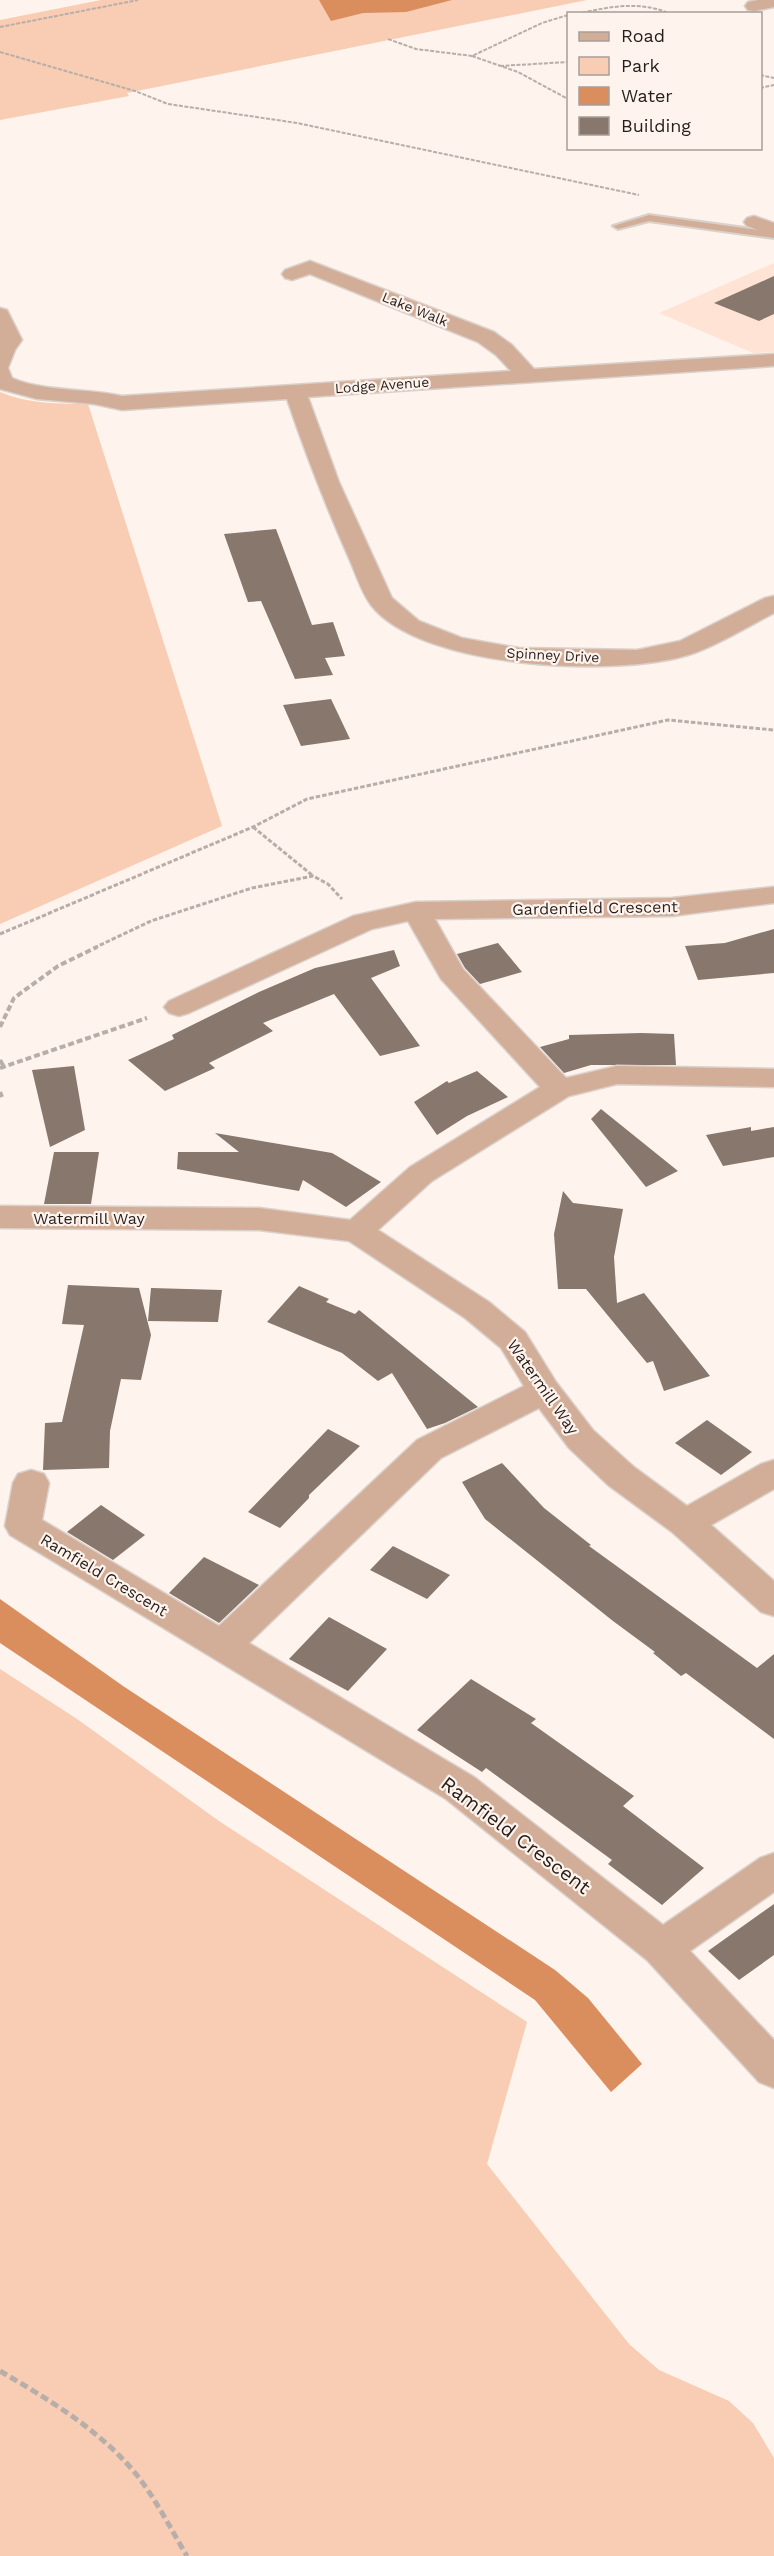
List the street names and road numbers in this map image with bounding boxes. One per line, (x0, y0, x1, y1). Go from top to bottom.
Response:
street label: Lake Walk (380, 289, 450, 329)
street label: Lodge Avenue (334, 374, 430, 396)
street label: Spinney Drive (506, 645, 600, 665)
street label: Gardenfield Crescent (512, 897, 678, 919)
street label: Watermill Way (33, 1209, 145, 1228)
street label: Watermill Way (503, 1336, 583, 1439)
street label: Ramfield Crescent (37, 1530, 171, 1621)
street label: Ramfield Crescent (437, 1771, 596, 1899)

